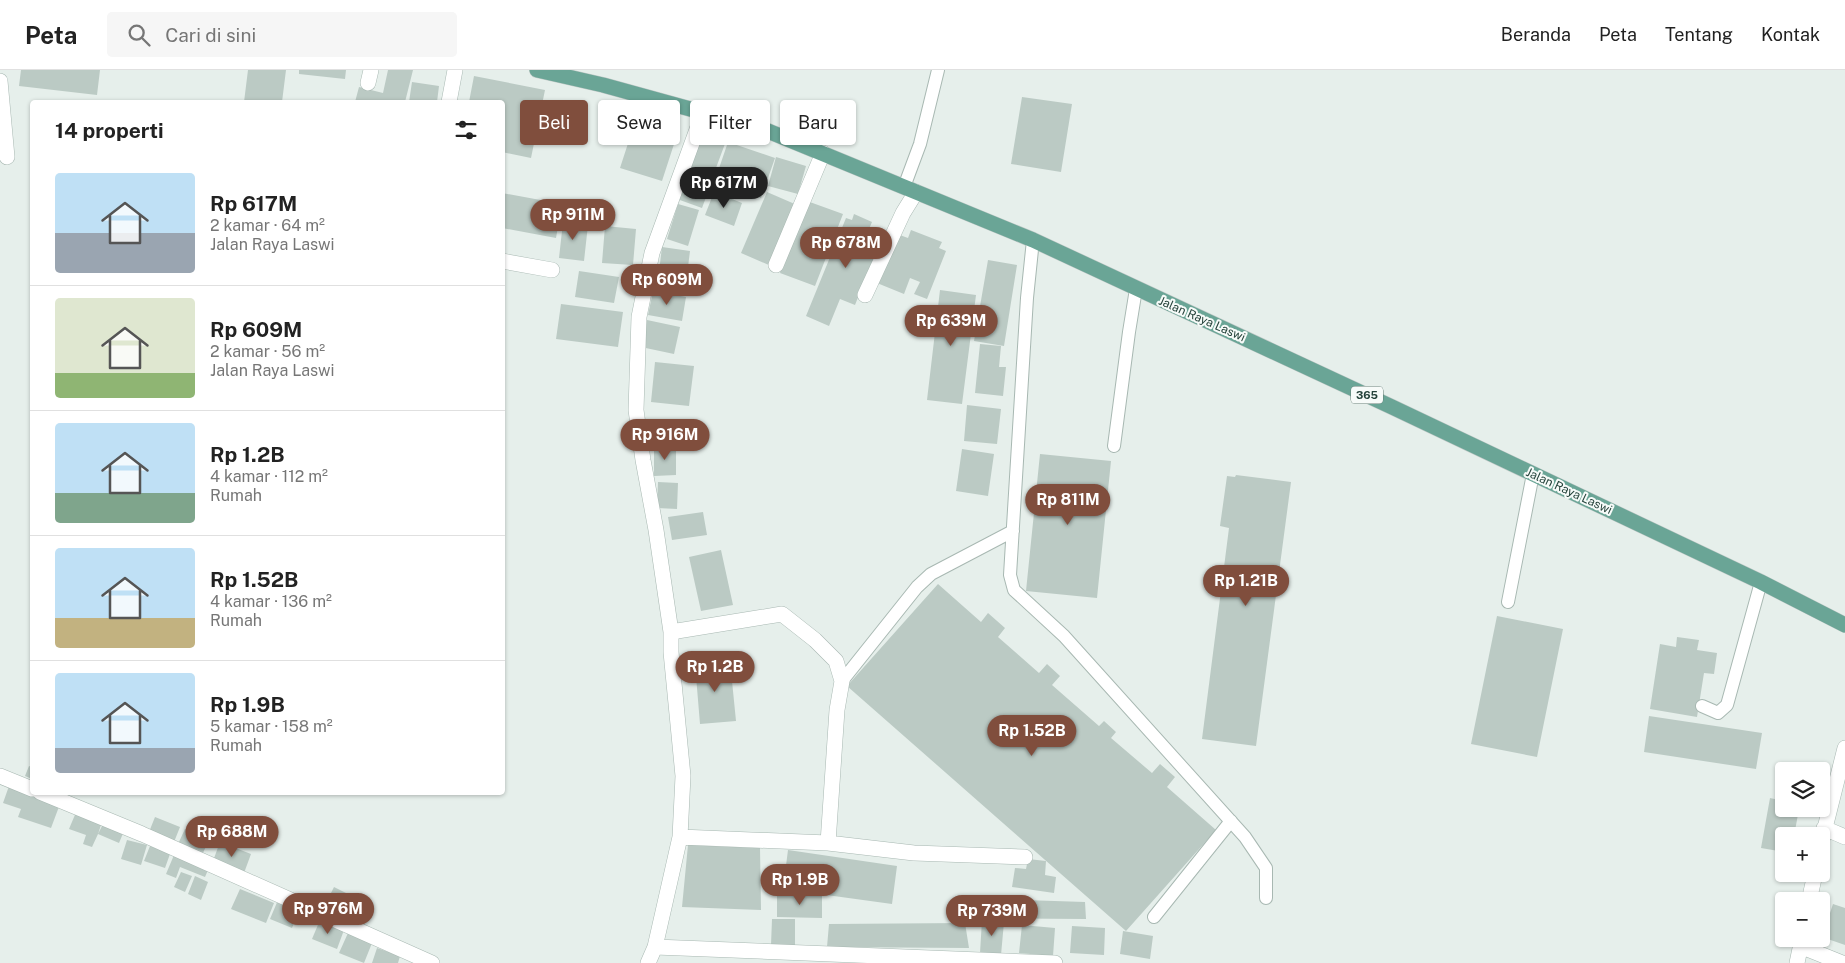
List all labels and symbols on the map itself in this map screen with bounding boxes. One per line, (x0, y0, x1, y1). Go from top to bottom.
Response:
pin: Rp 617M (678, 166, 770, 209)
pin: Rp 911M (527, 198, 619, 241)
pin: Rp 678M (800, 226, 892, 269)
pin: Rp 609M (621, 264, 713, 306)
street label: Jalan Raya Laswi (1157, 294, 1247, 344)
pin: Rp 639M (905, 304, 997, 347)
road number: 365 (1351, 386, 1383, 404)
pin: Rp 916M (619, 418, 711, 461)
street label: Jalan Raya Laswi (1524, 465, 1614, 517)
pin: Rp 811M (1022, 484, 1114, 526)
pin: Rp 1.21B (1194, 564, 1298, 607)
pin: Rp 1.2B (669, 650, 761, 693)
pin: Rp 1.52B (980, 714, 1084, 757)
pin: Rp 688M (186, 816, 278, 858)
pin: Rp 1.9B (754, 864, 846, 906)
pin: Rp 976M (282, 892, 374, 935)
pin: Rp 739M (946, 894, 1038, 937)

